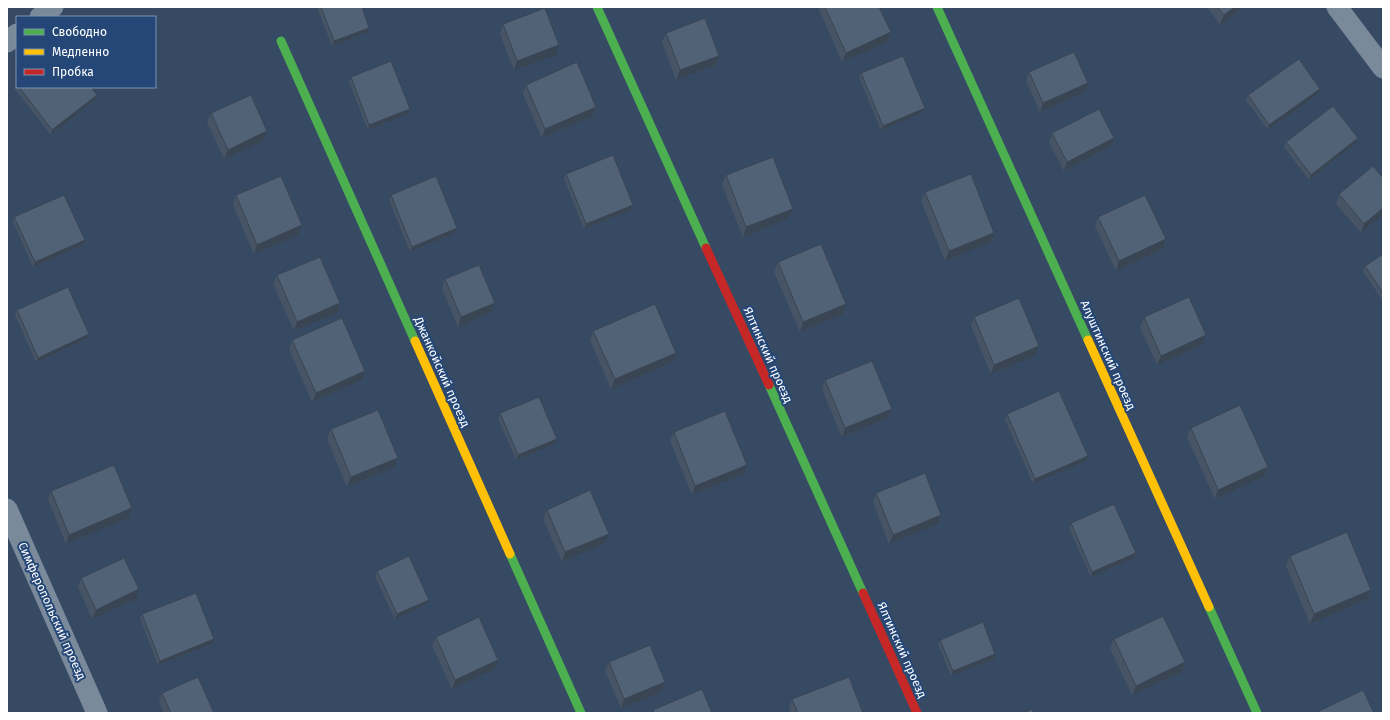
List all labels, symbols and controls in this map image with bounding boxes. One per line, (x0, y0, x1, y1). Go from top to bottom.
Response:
legend (16, 16, 156, 88)
text: Свободно (52, 25, 107, 39)
text: Медленно (52, 45, 109, 59)
text: Пробка (52, 65, 94, 79)
street label: Алуштинский проезд (1077, 298, 1139, 412)
street label: Ялтинский проезд (741, 305, 796, 405)
street label: Джанкойский проезд (411, 314, 473, 430)
street label: Симферопольский проезд (15, 540, 89, 682)
street label: Ялтинский проезд (875, 600, 930, 700)

